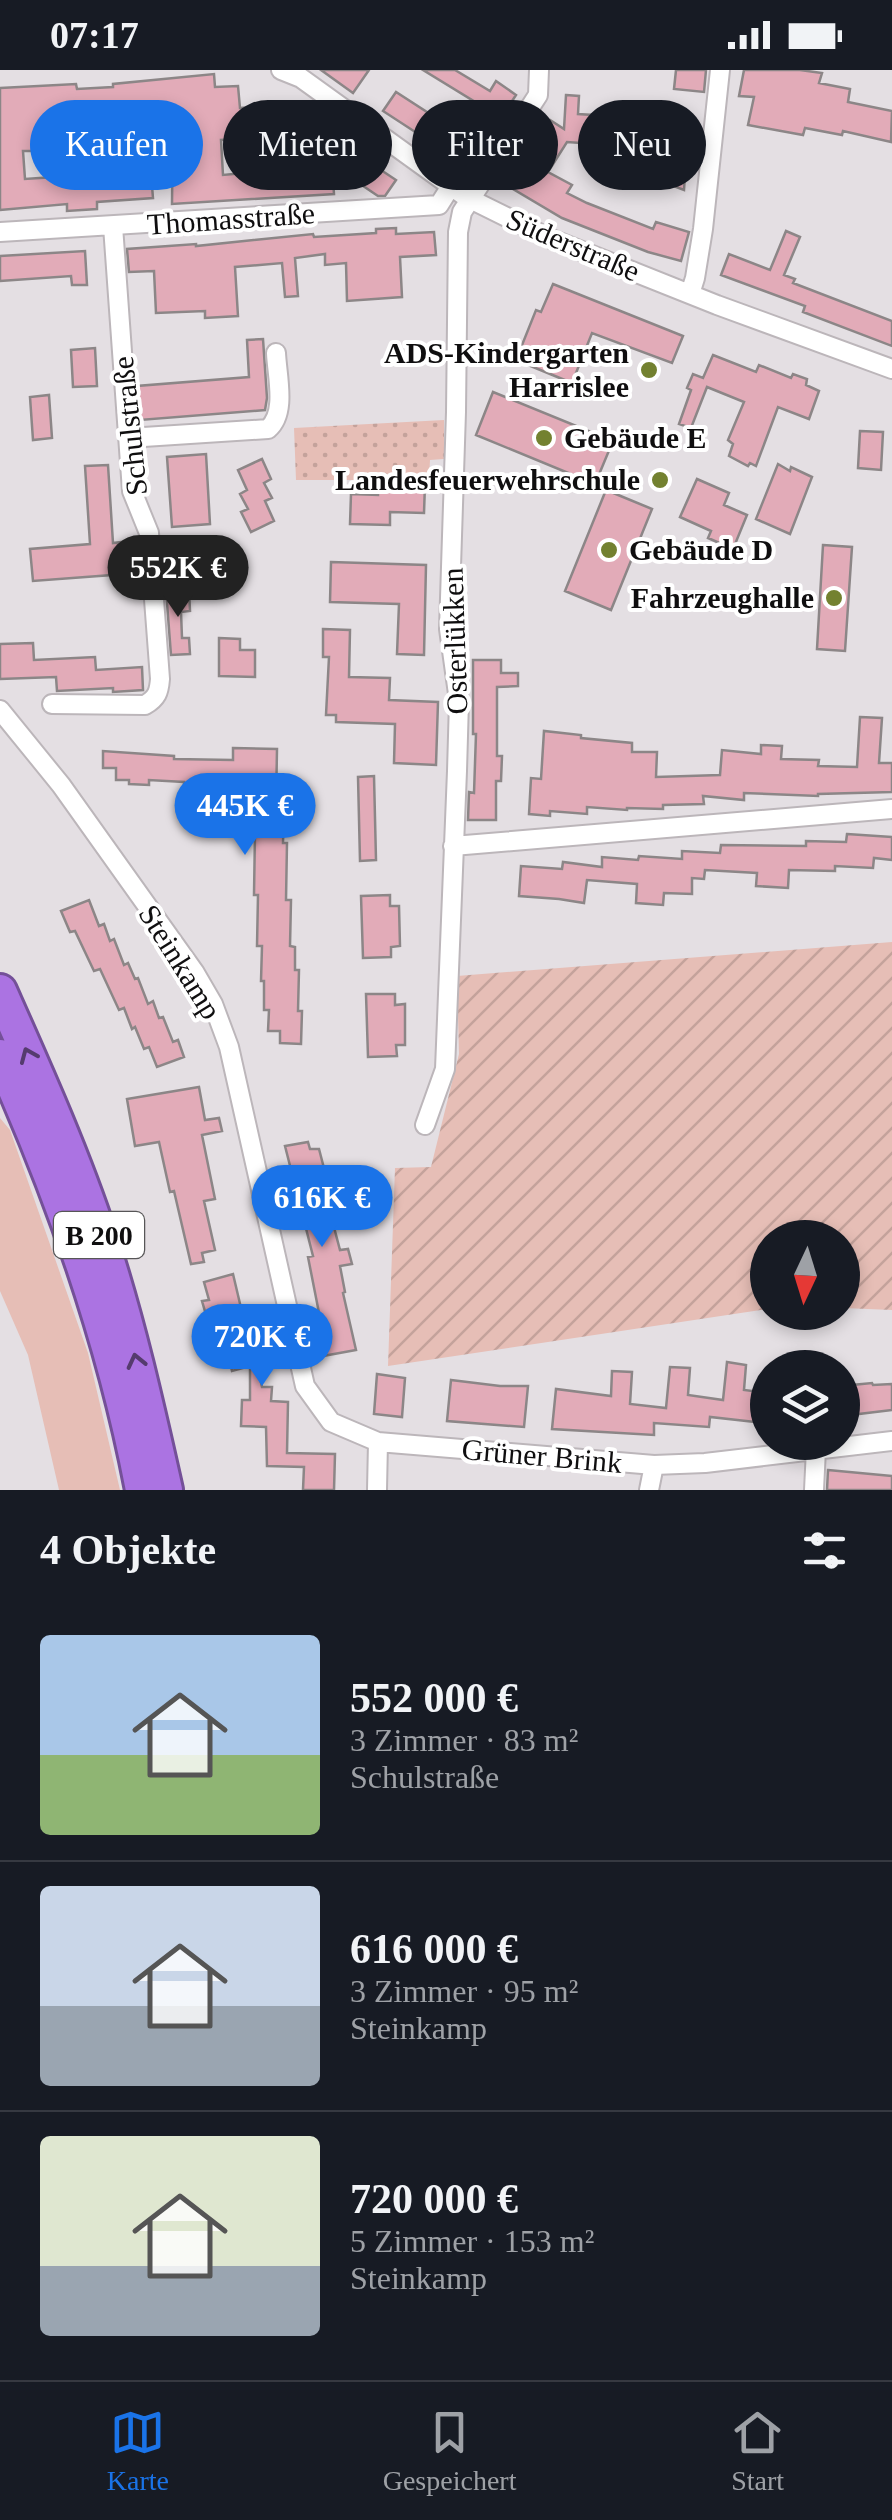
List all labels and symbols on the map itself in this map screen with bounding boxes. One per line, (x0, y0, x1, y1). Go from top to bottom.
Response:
street label: Thomasstraße (146, 196, 316, 241)
street label: Süderstraße (502, 202, 645, 287)
place label: ADS-Kindergarten Harrislee (384, 336, 629, 403)
street label: Schulstraße (106, 355, 153, 497)
marker: ADS-Kindergarten Harrislee (638, 359, 660, 381)
place label: Gebäude E (564, 421, 707, 454)
marker: Gebäude E (533, 427, 555, 449)
place label: Landesfeuerwehrschule (335, 463, 640, 496)
marker: Landesfeuerwehrschule (649, 469, 671, 491)
place label: Gebäude D (629, 533, 773, 566)
pin: 552K € (97, 535, 259, 620)
marker: Gebäude D (598, 539, 620, 561)
street label: Osterlükken (435, 567, 474, 715)
place label: Fahrzeughalle (631, 581, 814, 614)
marker: Fahrzeughalle (823, 587, 845, 609)
pin: 445K € (164, 773, 326, 858)
street label: Steinkamp (132, 899, 228, 1025)
one-way arrow (20, 1047, 40, 1065)
pin: 616K € (241, 1165, 403, 1250)
road number: B 200 (54, 1212, 144, 1258)
north arrow (750, 1220, 860, 1330)
pin: 720K € (181, 1304, 343, 1389)
one-way arrow (127, 1353, 148, 1370)
street label: Grüner Brink (461, 1432, 624, 1479)

